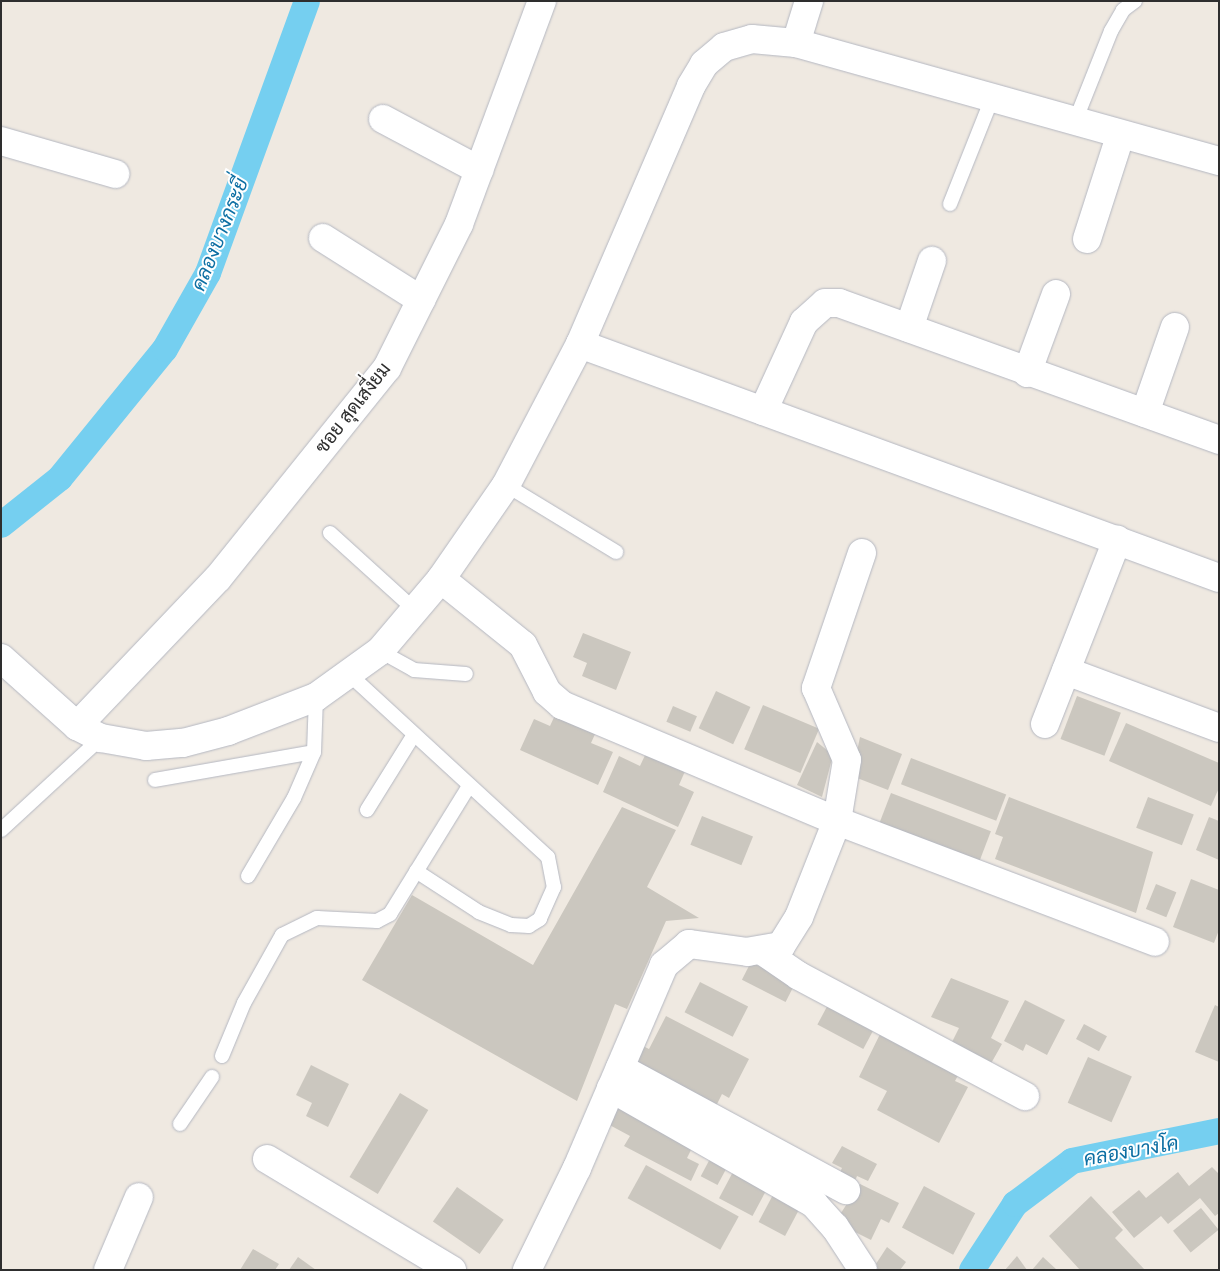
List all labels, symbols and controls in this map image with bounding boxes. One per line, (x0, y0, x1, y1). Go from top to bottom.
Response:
water label: คลองบางกระยี่ (185, 174, 253, 294)
street label: ซอย สุดเสงี่ยม (310, 358, 396, 458)
water label: คลองบางโค (1082, 1130, 1180, 1170)

